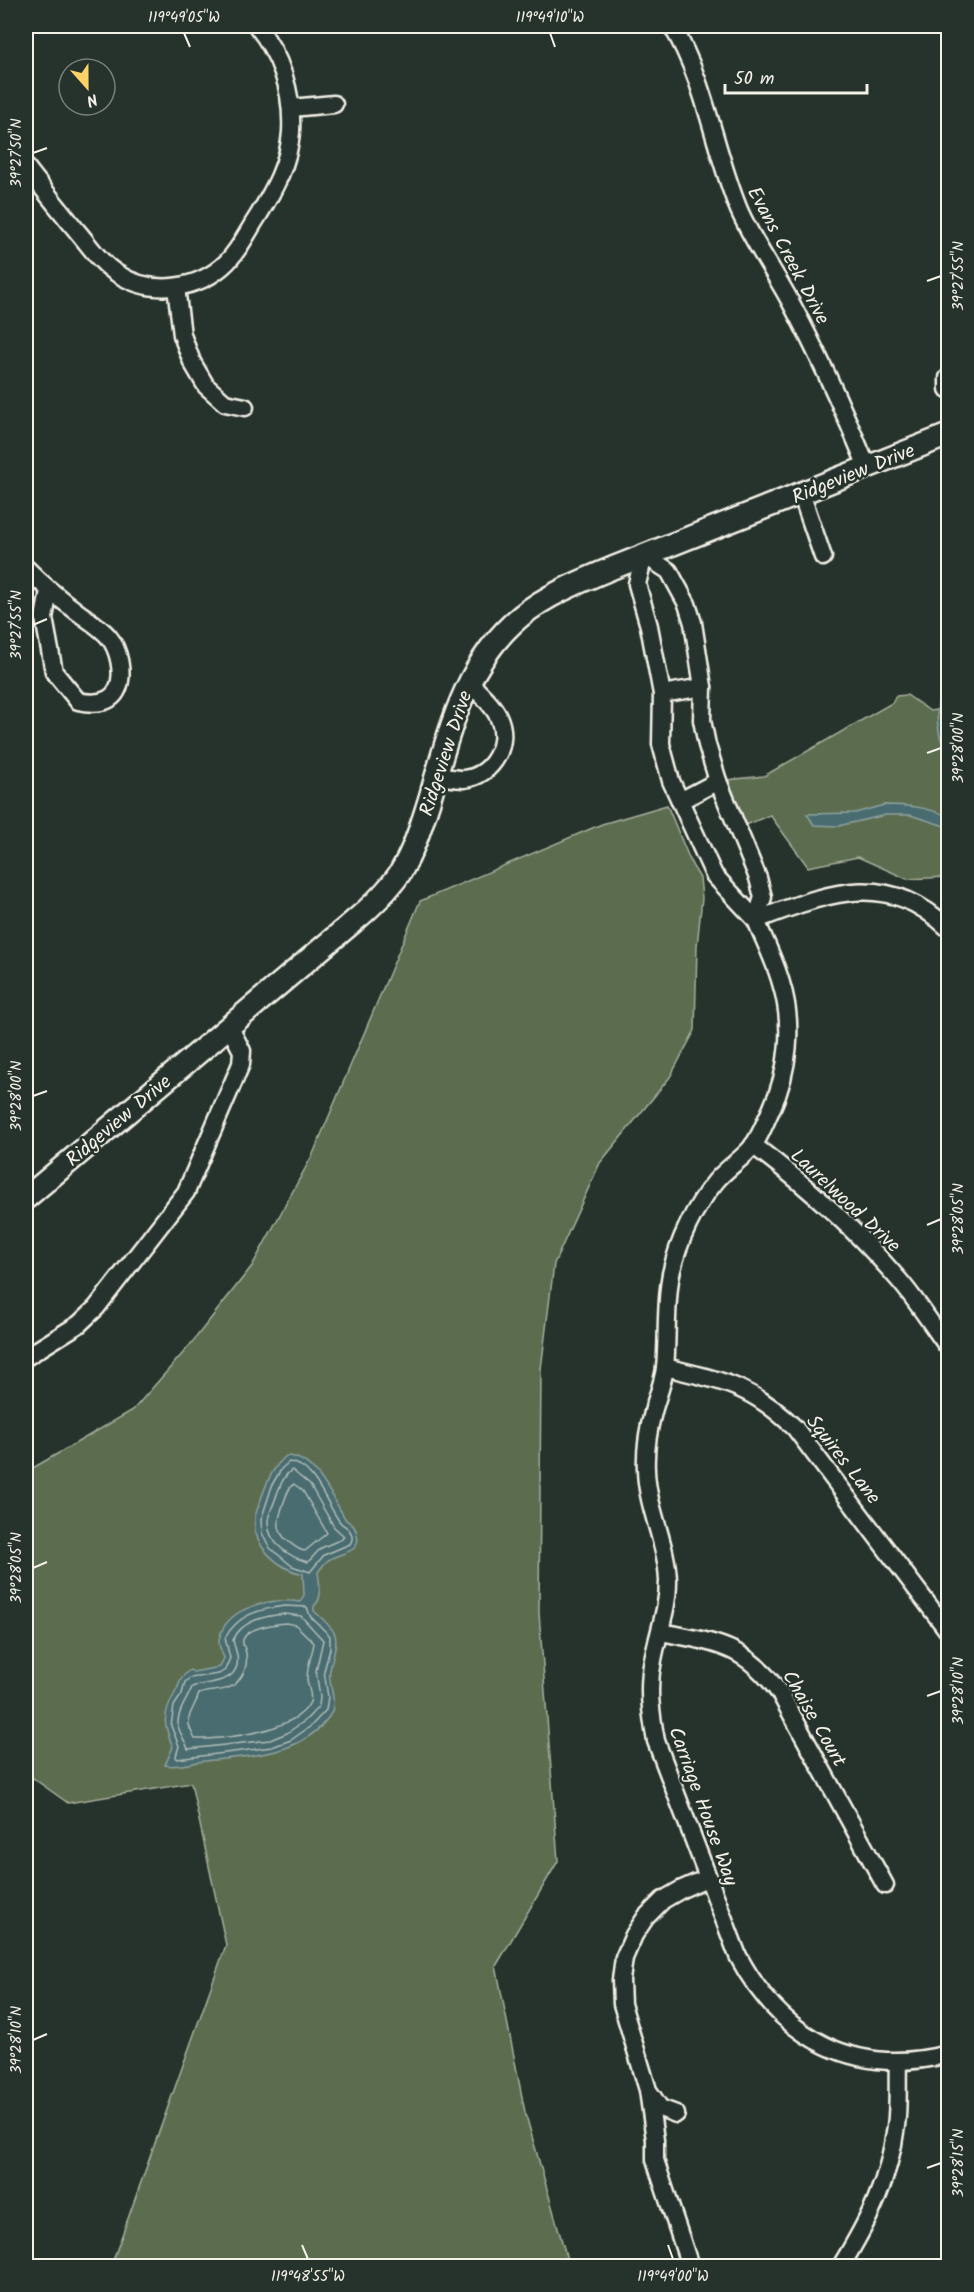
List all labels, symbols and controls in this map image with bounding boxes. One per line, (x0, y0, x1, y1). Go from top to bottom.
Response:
text: 119°49'05"W (148, 6, 220, 30)
text: 119°49'10"W (516, 6, 585, 30)
north arrow (57, 57, 117, 117)
scale bar (725, 57, 868, 95)
text: 50 m (734, 65, 774, 94)
text: N (83, 86, 101, 113)
text: 39°27'50"N (5, 118, 29, 188)
street label: Evans Creek Drive (737, 181, 837, 331)
text: 39°27'55"N (947, 241, 971, 311)
street label: Ridgeview Drive (787, 436, 920, 514)
text: 39°27'55"N (5, 590, 29, 660)
street label: Ridgeview Drive (412, 687, 482, 821)
text: 39°28'00"N (947, 712, 971, 784)
text: 39°28'00"N (5, 1060, 29, 1132)
street label: Ridgeview Drive (59, 1067, 179, 1176)
street label: Laurelwood Drive (782, 1141, 907, 1262)
text: 39°28'05"N (947, 1183, 971, 1255)
street label: Squires Lane (797, 1408, 888, 1512)
text: 39°28'05"N (5, 1532, 29, 1604)
text: 39°28'10"N (947, 1657, 971, 1725)
street label: Chaise Court (773, 1664, 854, 1774)
street label: Carriage House Way (658, 1723, 746, 1891)
text: 39°28'10"N (5, 2006, 29, 2074)
text: 39°28'15"N (947, 2129, 971, 2197)
text: 119°48'55"W (271, 2265, 345, 2289)
text: 119°49'00"W (637, 2265, 709, 2289)

